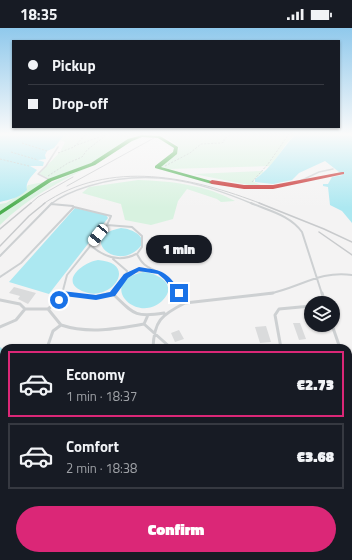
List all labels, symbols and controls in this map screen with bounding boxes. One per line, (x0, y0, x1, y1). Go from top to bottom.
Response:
text: 18:35 (20, 3, 57, 26)
text: Pickup (52, 54, 96, 77)
text: Drop-off (52, 92, 108, 115)
car (86, 222, 110, 248)
callout: 1 min (146, 235, 212, 263)
text: 1 min (163, 239, 195, 259)
route end (170, 284, 188, 302)
route start (50, 291, 68, 309)
map controls (304, 296, 340, 332)
button: layers (304, 296, 340, 332)
text: Economy (66, 363, 125, 386)
icon: car (18, 366, 54, 402)
text: €2.73 (297, 373, 334, 396)
text: 1 min · 18:37 (66, 386, 137, 406)
text: Comfort (66, 435, 119, 458)
icon: car (18, 438, 54, 474)
text: €3.68 (297, 445, 334, 468)
text: 2 min · 18:38 (66, 458, 137, 478)
button: Confirm (16, 506, 336, 552)

